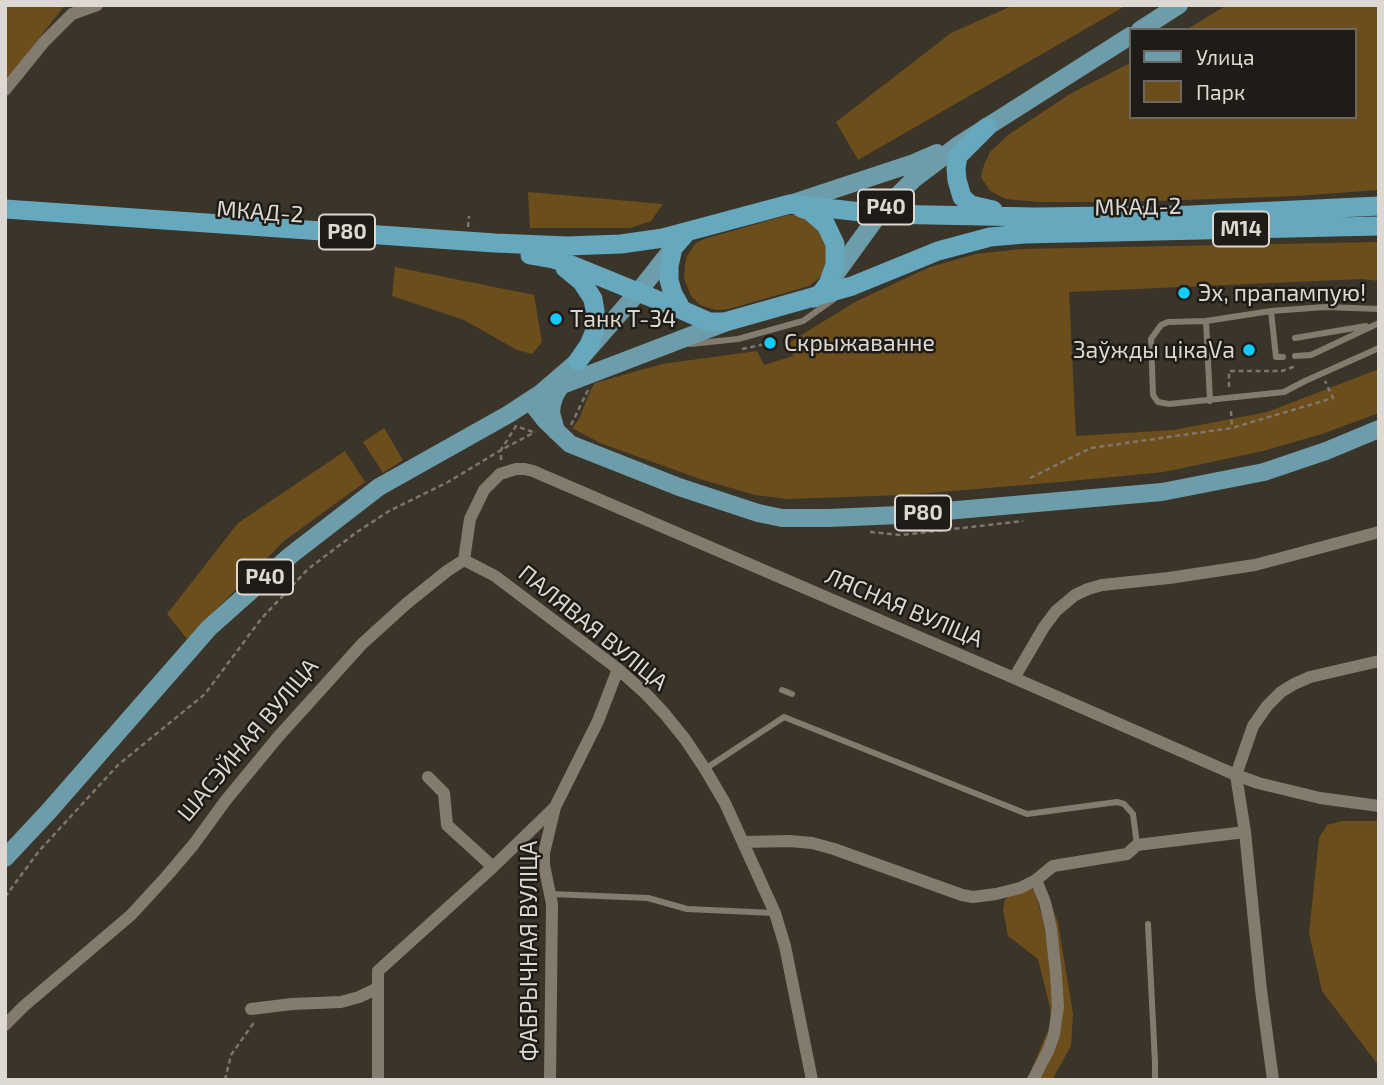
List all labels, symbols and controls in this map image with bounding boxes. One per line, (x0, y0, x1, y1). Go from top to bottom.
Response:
legend (1128, 28, 1356, 119)
text: Улица (1196, 44, 1255, 69)
text: Парк (1196, 79, 1245, 104)
road number: Р40 (858, 190, 914, 224)
street label: МКАД-2 (1094, 192, 1182, 222)
street label: МКАД-2 (215, 195, 305, 229)
road number: М14 (1213, 212, 1269, 246)
road number: Р80 (319, 215, 375, 250)
place label: Эх, прапампую! (1198, 279, 1366, 307)
marker: Эх, прапампую! (1176, 285, 1192, 301)
place label: Танк Т-34 (570, 305, 676, 333)
marker: Танк Т-34 (548, 311, 564, 327)
place label: Скрыжаванне (784, 329, 935, 357)
marker: Скрыжаванне (762, 335, 778, 351)
place label: Заўжды цікаVа (1073, 336, 1235, 364)
marker: Заўжды цікаVа (1241, 342, 1257, 358)
road number: Р80 (895, 496, 951, 530)
street label: ПАЛЯВАЯ ВУЛІЦА (513, 559, 673, 697)
road number: Р40 (237, 560, 293, 594)
street label: ЛЯСНАЯ ВУЛІЦА (821, 562, 987, 654)
street label: ШАСЭЙНАЯ ВУЛІЦА (172, 653, 324, 827)
street label: ФАБРЫЧНАЯ ВУЛІЦА (515, 841, 543, 1061)

